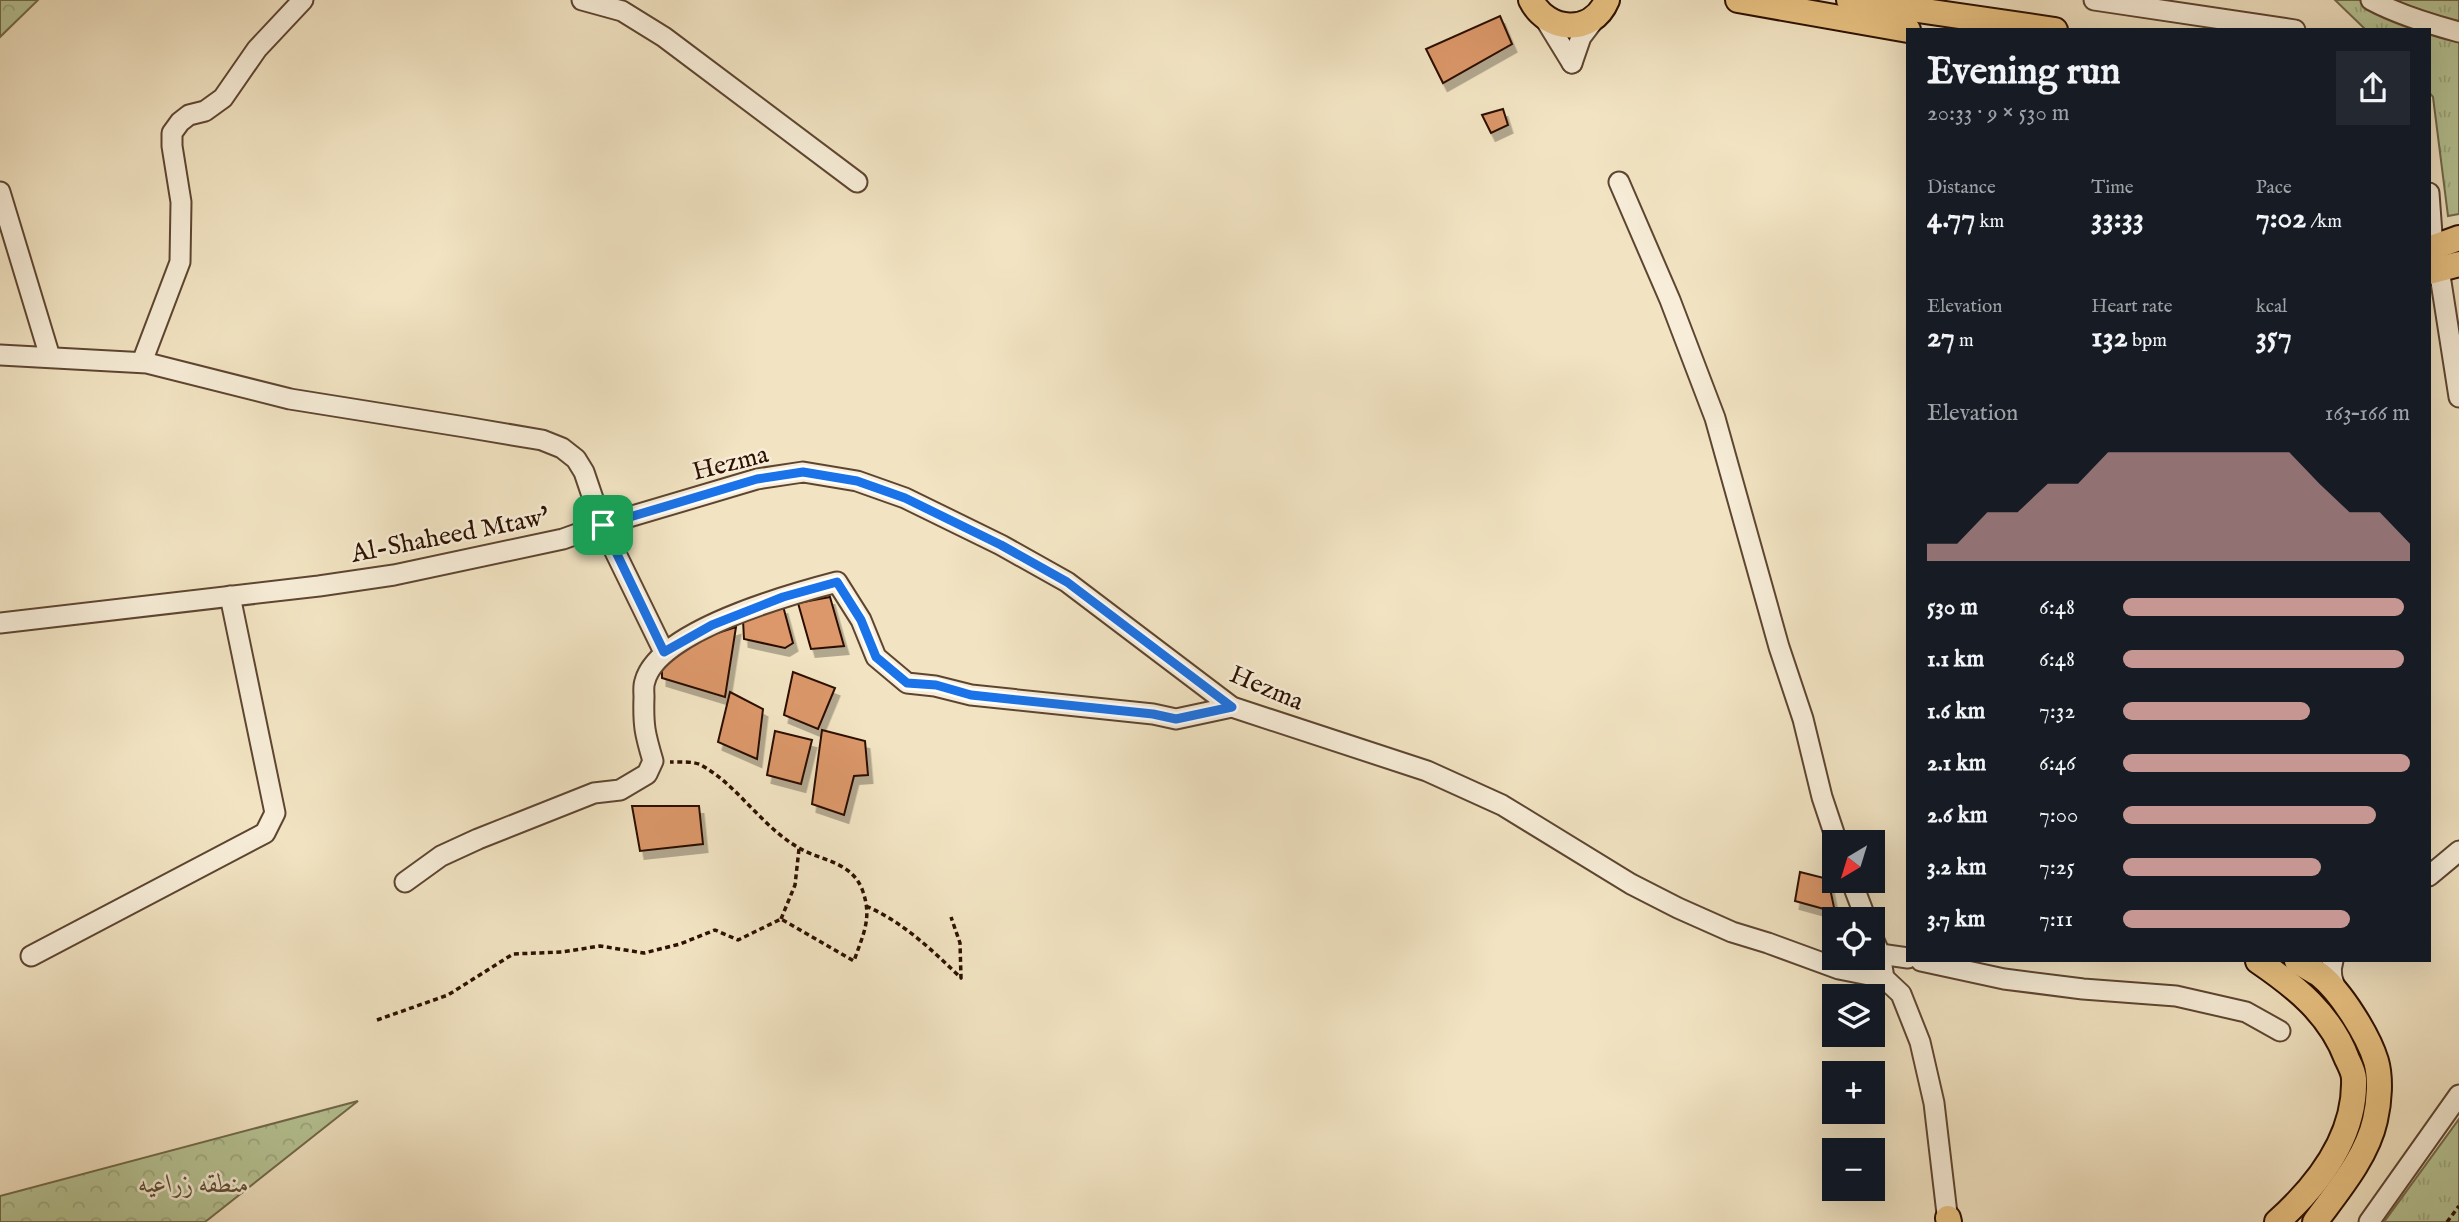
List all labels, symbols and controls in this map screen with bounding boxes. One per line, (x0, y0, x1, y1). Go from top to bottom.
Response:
text: Evening run (1927, 49, 2121, 97)
button: share (2336, 51, 2410, 125)
text: 20:33 · 9 × 530 m (1927, 99, 2070, 128)
text: Distance (1927, 176, 1996, 200)
text: Time (2091, 176, 2134, 200)
text: Pace (2256, 176, 2292, 200)
text: 4.77 (1927, 200, 1975, 238)
text: 33:33 (2091, 200, 2144, 238)
text: 7:02 (2256, 200, 2306, 238)
text: km (1975, 210, 2004, 234)
text: /km (2306, 210, 2342, 234)
text: Elevation (1927, 295, 2002, 319)
text: Heart rate (2091, 295, 2172, 319)
text: kcal (2256, 295, 2287, 319)
text: 27 (1927, 319, 1955, 357)
text: 132 (2091, 319, 2128, 357)
text: 357 (2256, 319, 2292, 357)
text: m (1955, 329, 1974, 353)
text: bpm (2128, 329, 2167, 353)
text: Elevation (1927, 399, 2018, 428)
text: 163–166 m (2325, 399, 2410, 428)
street label: Hezma (689, 438, 773, 489)
pin (573, 495, 633, 555)
street label: Al-Shaheed Mtaw' (348, 500, 552, 571)
icon: arrive (584, 506, 622, 544)
text: 530 m (1927, 593, 1978, 622)
text: 6:48 (2039, 593, 2075, 622)
text: 1.1 km (1927, 645, 1984, 674)
text: 6:48 (2039, 645, 2075, 674)
street label: Hezma (1224, 658, 1309, 719)
text: 1.6 km (1927, 697, 1985, 726)
text: 7:32 (2039, 697, 2075, 726)
text: 2.1 km (1927, 749, 1986, 778)
text: 6:46 (2039, 749, 2076, 778)
text: 2.6 km (1927, 801, 1988, 830)
text: 7:00 (2039, 801, 2078, 830)
north arrow (1822, 830, 1885, 892)
map controls (1822, 830, 1885, 1201)
text: 3.2 km (1927, 853, 1986, 882)
text: 7:25 (2039, 853, 2075, 882)
text: 3.7 km (1927, 905, 1985, 934)
text: 7:11 (2039, 905, 2073, 934)
button: locate (1822, 907, 1885, 970)
button: layers (1822, 984, 1885, 1047)
button: + (1822, 1061, 1885, 1124)
button: − (1822, 1138, 1885, 1201)
park label: منطقه زراعيه (139, 1168, 249, 1201)

